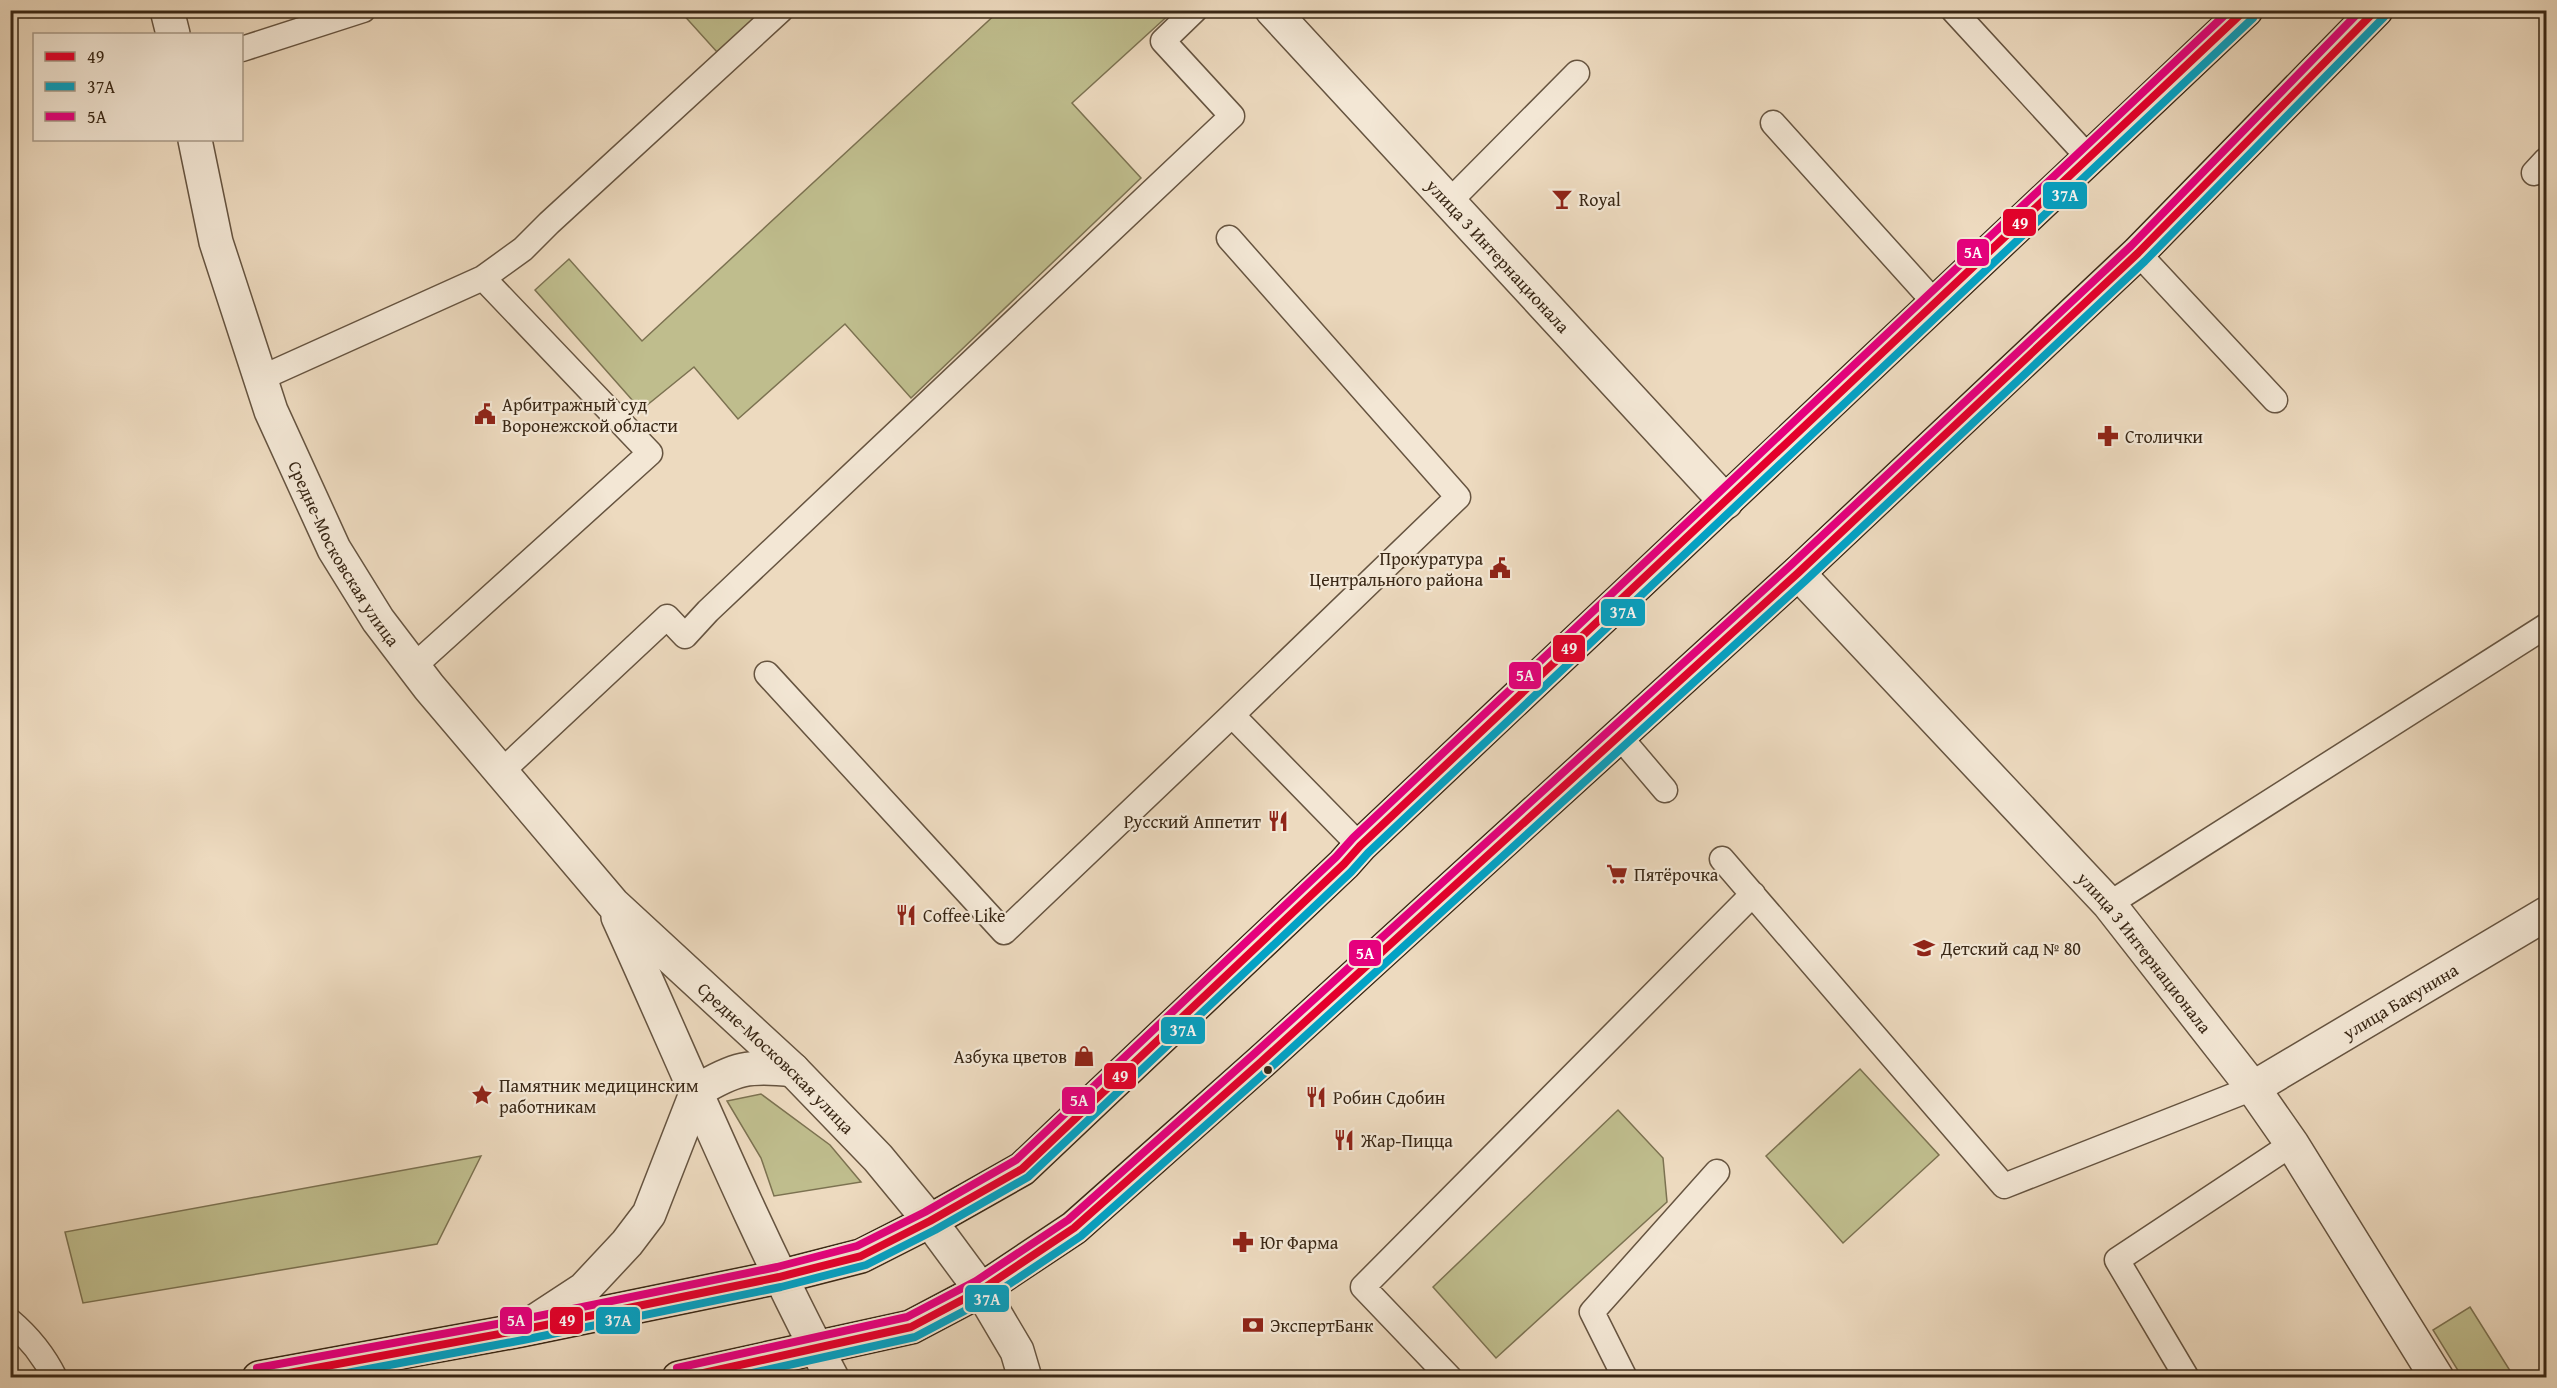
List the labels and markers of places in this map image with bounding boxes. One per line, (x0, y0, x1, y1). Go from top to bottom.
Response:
place label: Royal (1579, 186, 1621, 213)
bar icon: Royal (1550, 187, 1574, 211)
place label: Арбитражный суд Воронежской области (502, 391, 678, 439)
public building icon: Арбитражный суд Воронежской области (473, 402, 497, 426)
place label: Столички (2125, 423, 2203, 450)
pharmacy icon: Столички (2096, 424, 2120, 448)
place label: Прокуратура Центрального района (1310, 545, 1483, 593)
public building icon: Прокуратура Центрального района (1488, 556, 1512, 580)
place label: Русский Аппетит (1124, 808, 1261, 835)
restaurant icon: Русский Аппетит (1266, 809, 1290, 833)
place label: Пятёрочка (1634, 861, 1719, 888)
supermarket icon: Пятёрочка (1605, 862, 1629, 886)
place label: Coffee Like (923, 902, 1005, 929)
restaurant icon: Coffee Like (894, 903, 918, 927)
place label: Детский сад № 80 (1940, 935, 2081, 962)
school or university icon: Детский сад № 80 (1912, 936, 1936, 960)
place label: Азбука цветов (954, 1043, 1067, 1070)
shop icon: Азбука цветов (1072, 1044, 1096, 1068)
unlabelled marker (1262, 1064, 1274, 1076)
place label: Памятник медицинским работникам (499, 1072, 699, 1120)
place icon: Памятник медицинским работникам (470, 1083, 494, 1107)
place label: Робин Сдобин (1333, 1084, 1445, 1111)
restaurant icon: Робин Сдобин (1304, 1085, 1328, 1109)
place label: Жар-Пицца (1360, 1127, 1453, 1154)
restaurant icon: Жар-Пицца (1332, 1128, 1356, 1152)
place label: Юг Фарма (1260, 1229, 1339, 1256)
pharmacy icon: Юг Фарма (1231, 1230, 1255, 1254)
place label: ЭкспертБанк (1270, 1312, 1374, 1339)
bank icon: ЭкспертБанк (1241, 1313, 1265, 1337)

